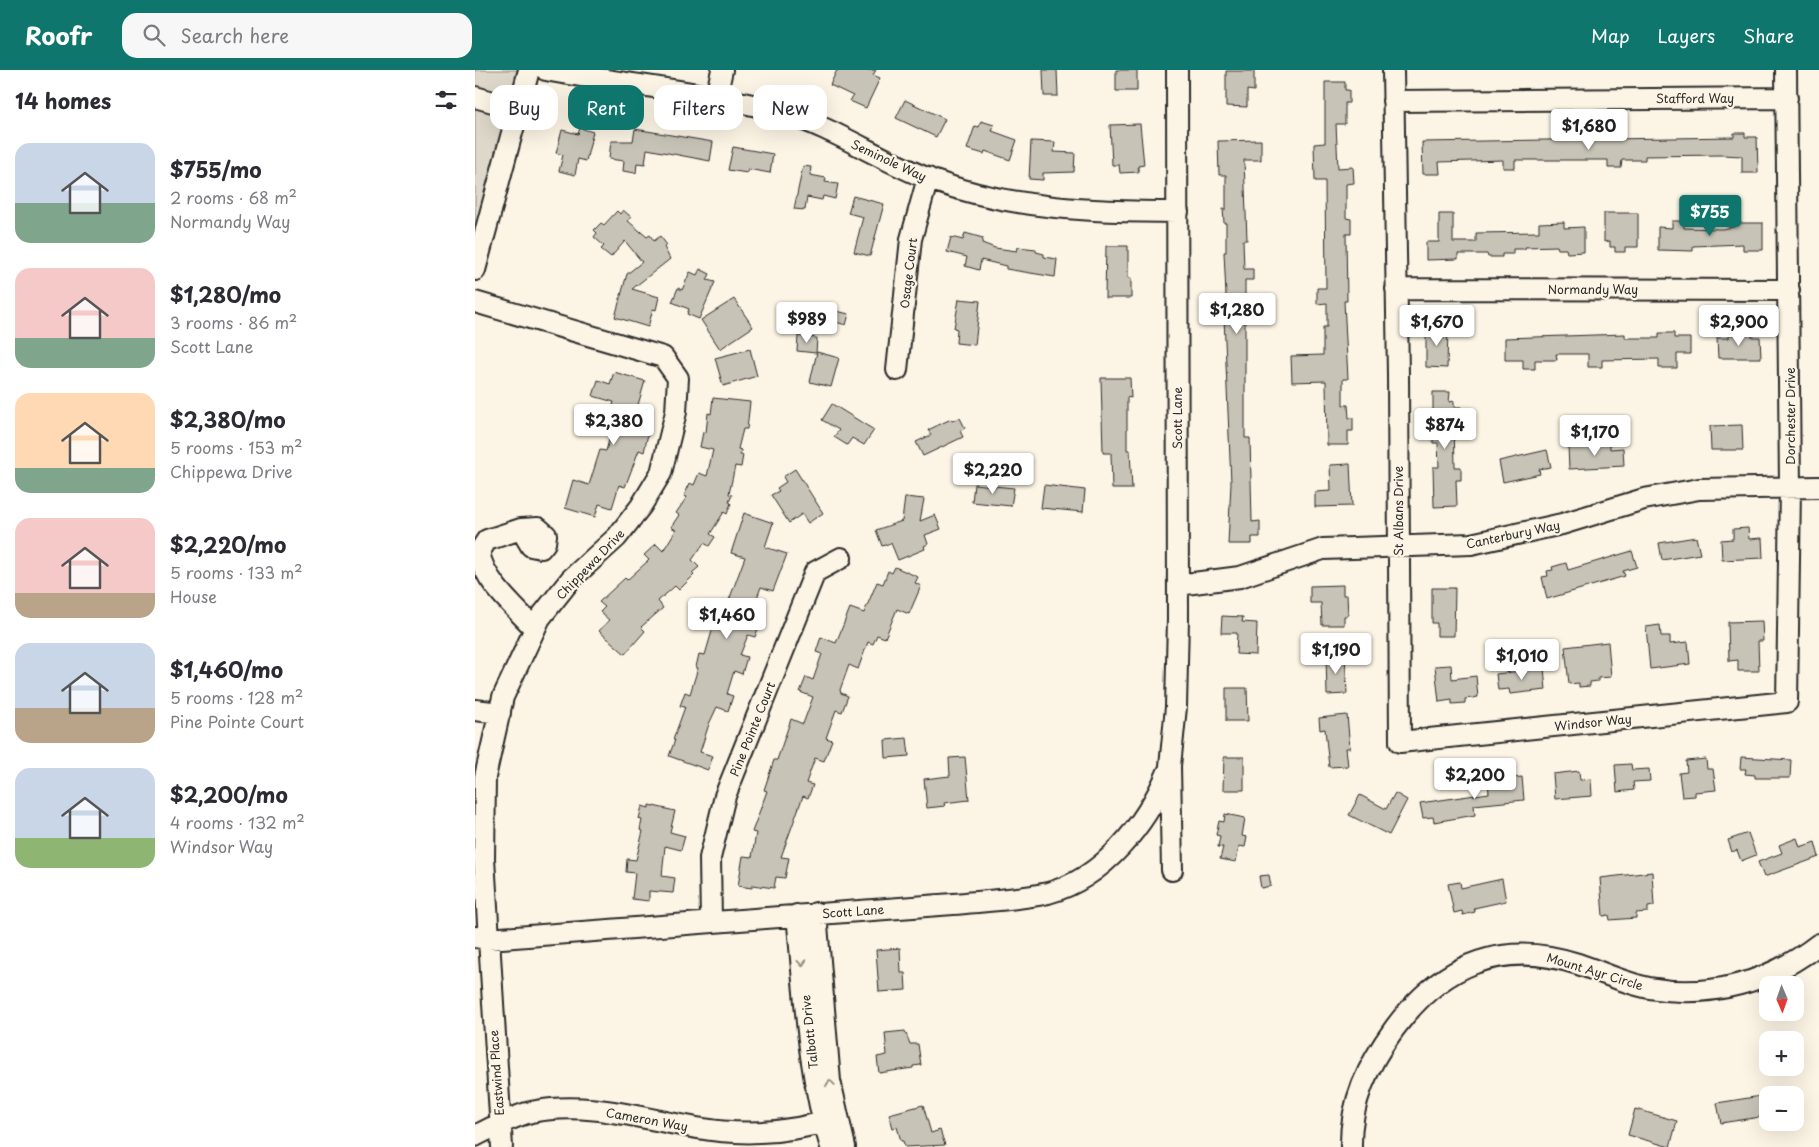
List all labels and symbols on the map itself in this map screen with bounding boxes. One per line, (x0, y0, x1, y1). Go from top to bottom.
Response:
street label: Stafford Way (1656, 89, 1734, 107)
pin: $1,680 (1548, 108, 1630, 151)
street label: Seminole Way (848, 135, 930, 185)
pin: $755 (1680, 194, 1740, 237)
street label: Osage Court (895, 236, 921, 309)
street label: Normandy Way (1548, 280, 1638, 298)
pin: $1,280 (1196, 292, 1278, 335)
pin: $989 (777, 302, 837, 344)
pin: $1,670 (1396, 304, 1478, 347)
pin: $2,900 (1698, 304, 1780, 347)
street label: Dorchester Drive (1781, 367, 1799, 465)
street label: Scott Lane (1168, 386, 1186, 449)
pin: $2,380 (573, 404, 655, 446)
pin: $874 (1415, 408, 1475, 450)
pin: $1,170 (1554, 414, 1636, 457)
pin: $2,220 (952, 452, 1034, 495)
street label: St Albans Drive (1389, 466, 1407, 556)
street label: Canterbury Way (1464, 515, 1562, 553)
street label: Chippewa Drive (552, 525, 628, 603)
pin: $1,460 (686, 598, 768, 640)
pin: $1,190 (1295, 632, 1377, 675)
pin: $1,010 (1481, 638, 1563, 681)
street label: Pine Pointe Court (725, 679, 779, 779)
street label: Windsor Way (1554, 709, 1633, 735)
pin: $2,200 (1434, 758, 1516, 800)
street label: Scott Lane (821, 900, 885, 922)
street label: Mount Ayr Circle (1545, 948, 1646, 994)
one-way arrow (796, 960, 807, 968)
north arrow (1759, 976, 1804, 1021)
street label: Talbott Drive (796, 994, 822, 1070)
street label: Eastwind Place (484, 1030, 508, 1116)
one-way arrow (826, 1078, 836, 1087)
street label: Cameron Way (605, 1103, 689, 1135)

